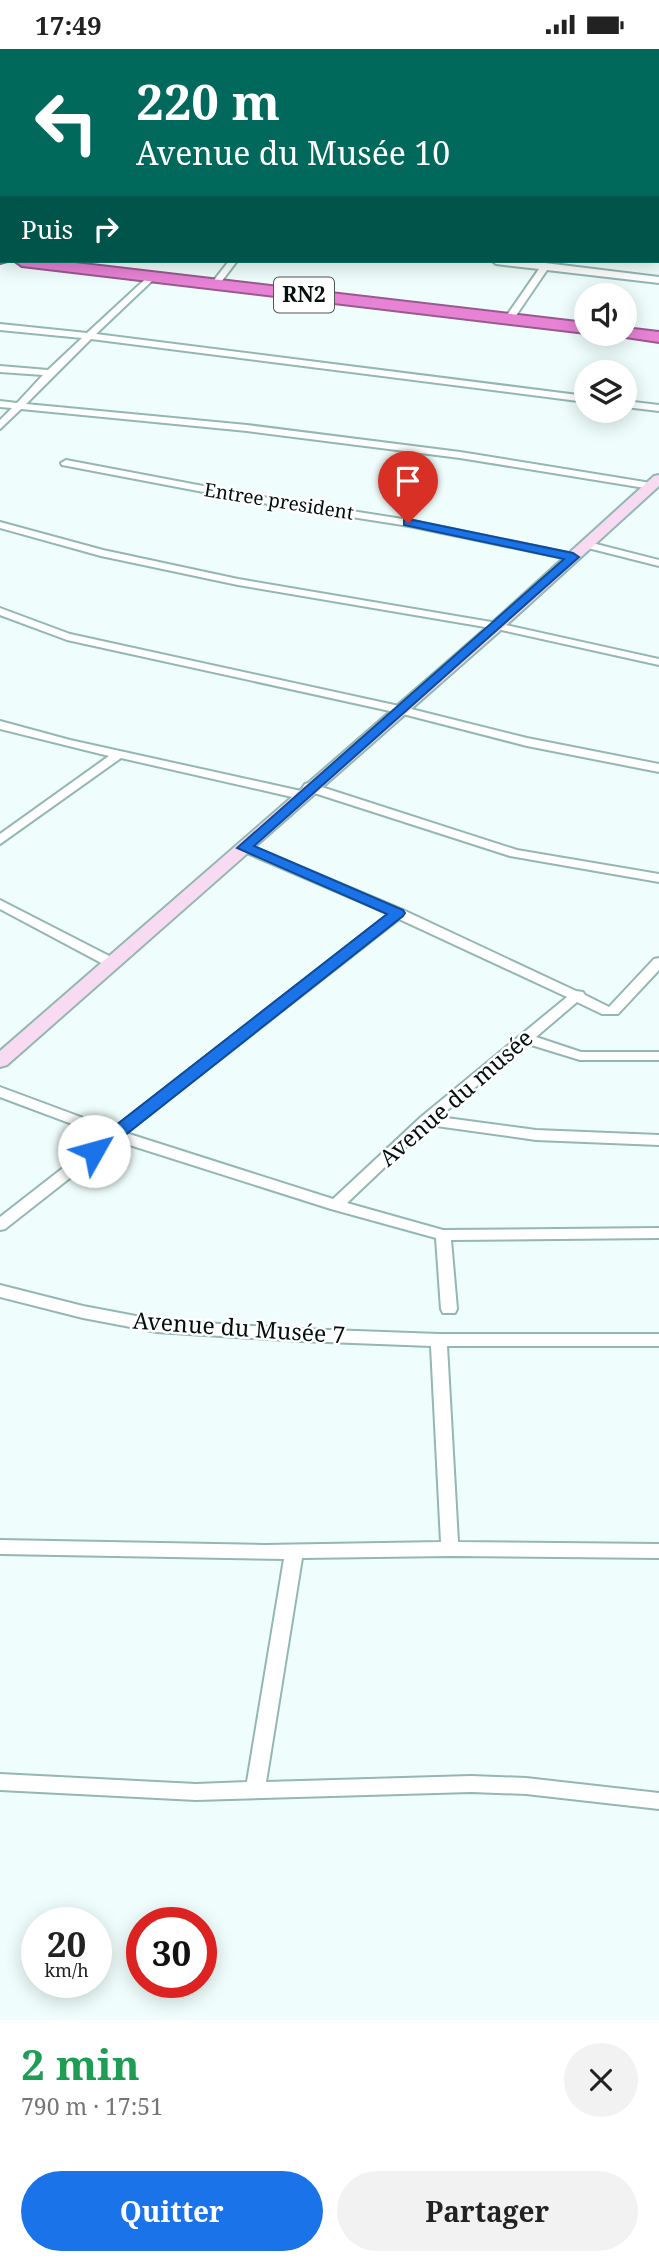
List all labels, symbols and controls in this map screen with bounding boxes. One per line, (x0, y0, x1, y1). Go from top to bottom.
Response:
text: 17:49 (35, 7, 102, 43)
text: 220 m (136, 68, 280, 134)
icon: left (21, 77, 112, 168)
text: Avenue du Musée 10 (136, 131, 450, 174)
icon: right (87, 210, 125, 248)
text: Puis (21, 211, 73, 247)
road number: RN2 (274, 278, 334, 313)
map controls (574, 283, 637, 423)
button: sound (574, 283, 637, 346)
button: layers (574, 360, 637, 423)
pin (378, 451, 438, 523)
icon: arrive (389, 462, 427, 500)
street label: Entree president (202, 476, 356, 526)
street label: Avenue du musée (372, 1021, 539, 1173)
position arrow (57, 1114, 131, 1188)
street label: Avenue du Musée 7 (132, 1304, 346, 1350)
speed limit sign: 30 (126, 1907, 217, 1998)
text: 20 (47, 1920, 86, 1967)
text: km/h (44, 1958, 89, 1982)
text: 2 min (21, 2035, 140, 2092)
button: close (564, 2043, 638, 2117)
text: 790 m · 17:51 (21, 2090, 163, 2122)
button: Quitter (21, 2171, 323, 2251)
button: Partager (337, 2171, 638, 2251)

